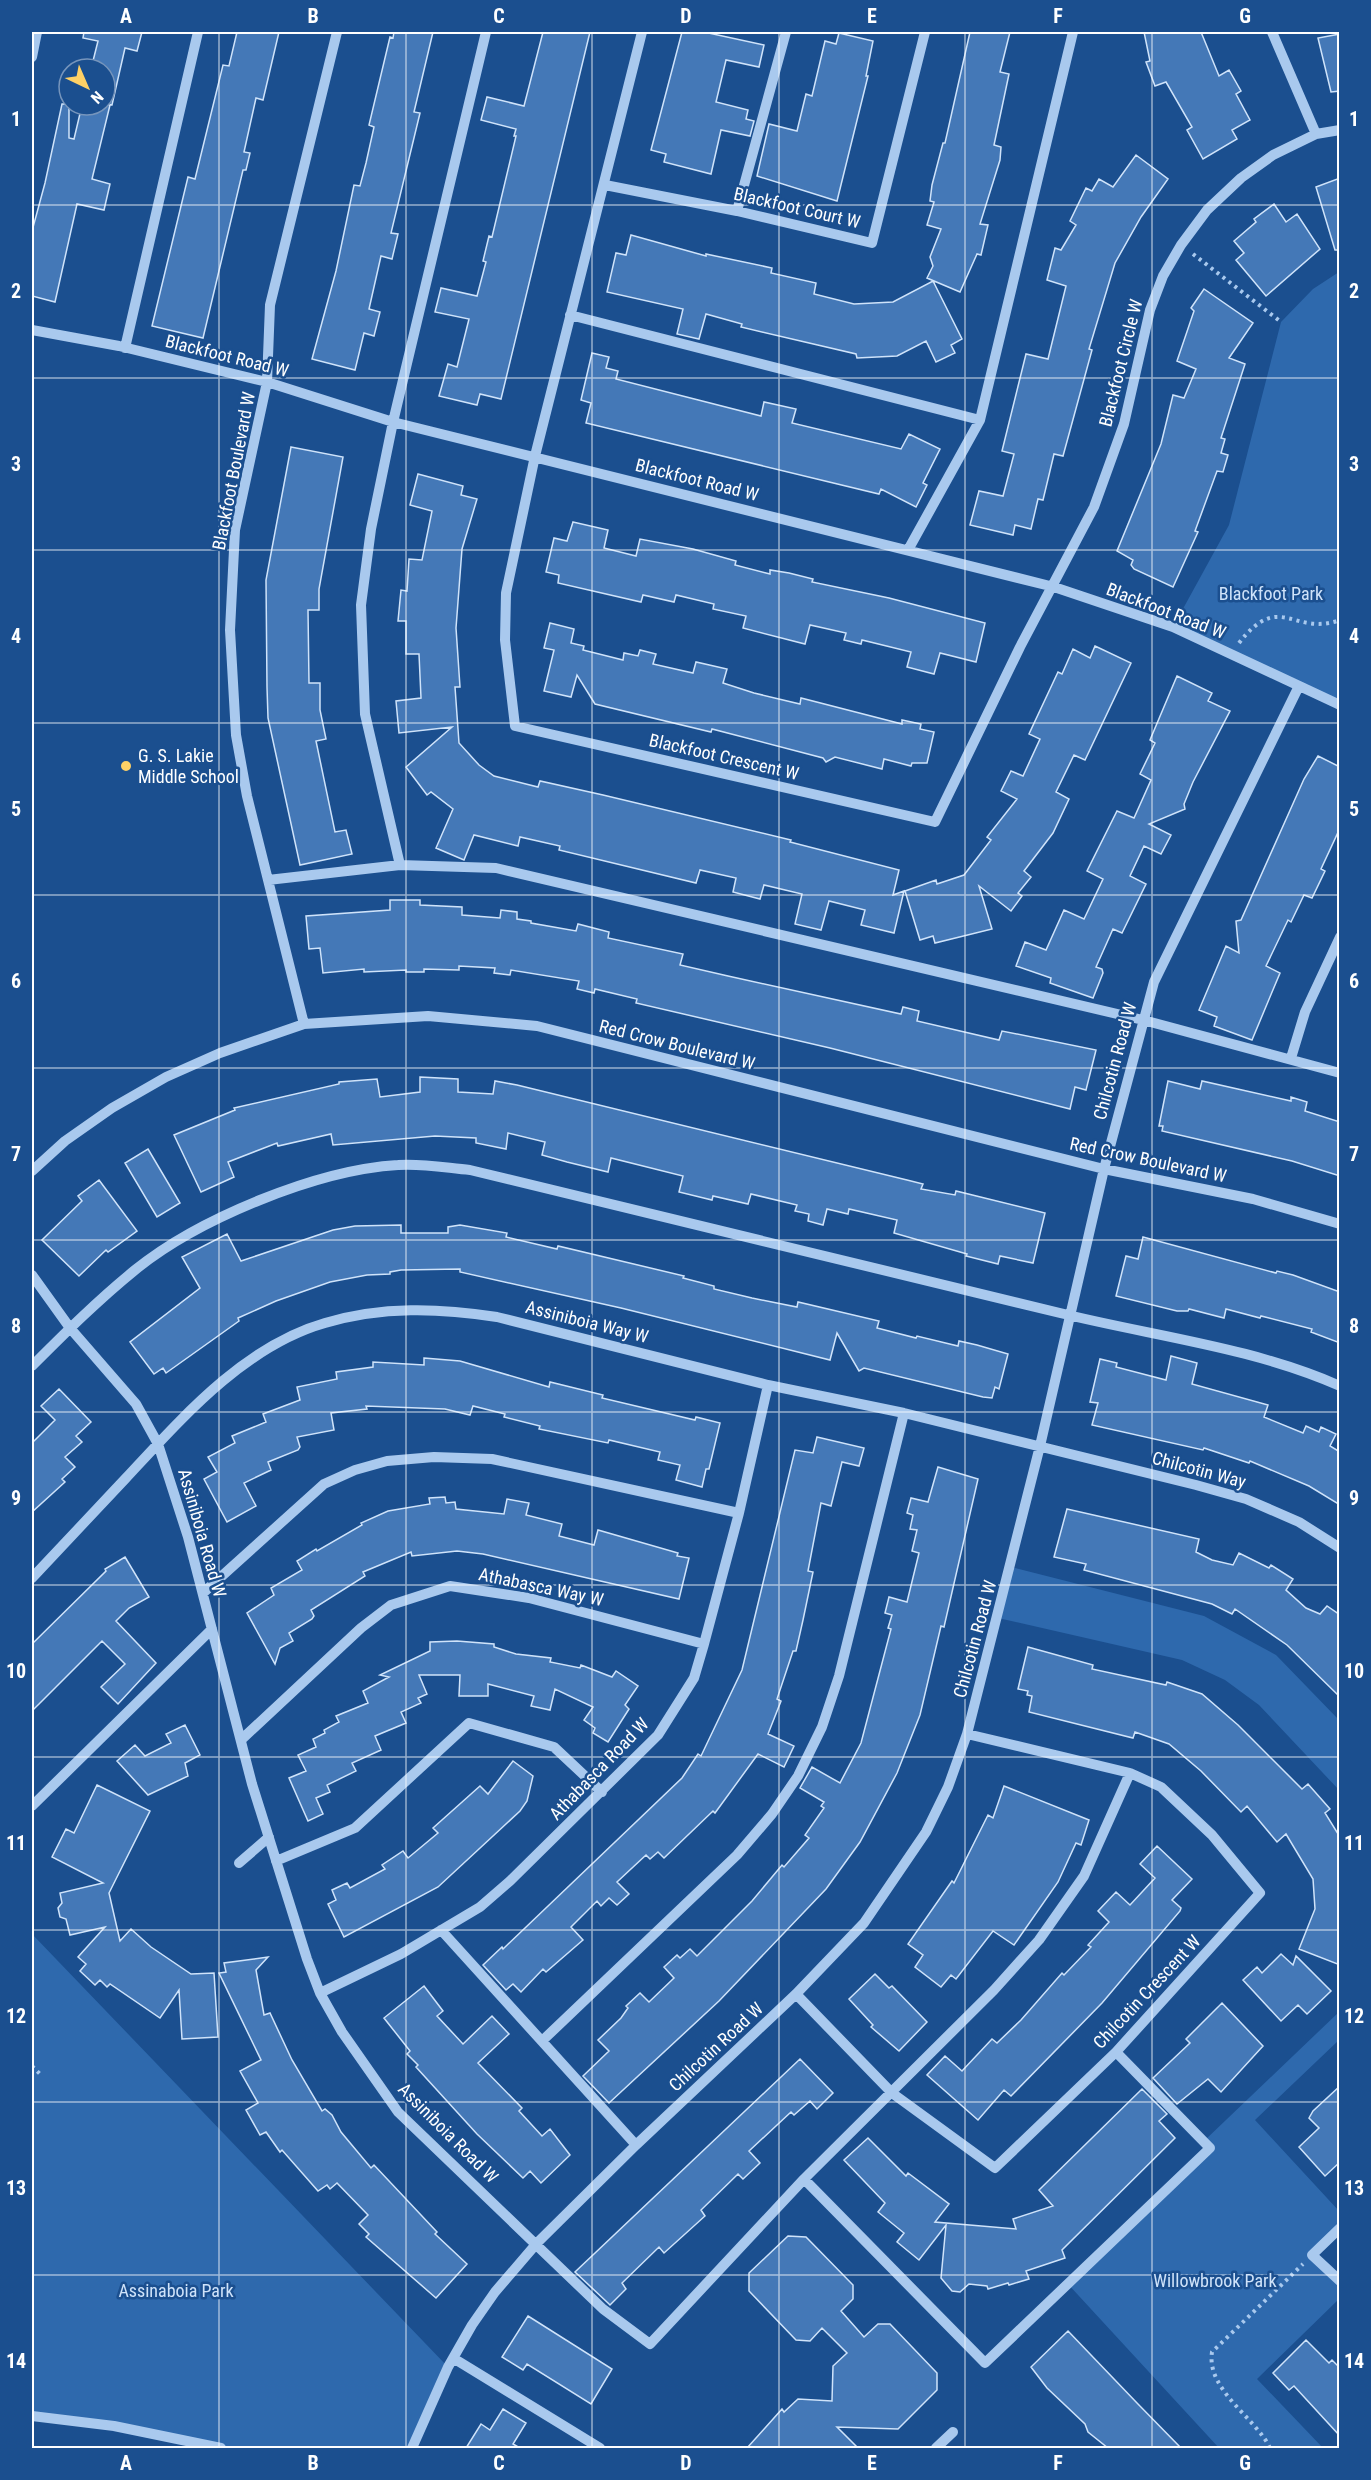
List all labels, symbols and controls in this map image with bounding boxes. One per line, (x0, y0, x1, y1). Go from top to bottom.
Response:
text: A (120, 4, 132, 28)
text: B (307, 4, 319, 28)
text: C (493, 4, 505, 28)
text: D (680, 4, 692, 28)
text: E (867, 4, 877, 28)
text: F (1053, 4, 1063, 28)
text: G (1239, 4, 1251, 28)
north arrow (57, 57, 117, 117)
text: N (87, 87, 107, 108)
text: 1 (11, 107, 21, 131)
text: 1 (1349, 107, 1359, 131)
street label: Blackfoot Court W (732, 183, 863, 232)
text: 2 (11, 279, 21, 303)
text: 2 (1349, 279, 1359, 303)
street label: Blackfoot Circle W (1095, 297, 1147, 429)
street label: Blackfoot Road W (163, 330, 291, 381)
street label: Blackfoot Boulevard W (208, 390, 259, 552)
text: 3 (11, 452, 21, 476)
text: 3 (1349, 452, 1359, 476)
street label: Blackfoot Road W (633, 454, 761, 505)
street label: Blackfoot Road W (1103, 578, 1229, 643)
park label: Blackfoot Park (1219, 583, 1323, 604)
text: 4 (11, 624, 21, 648)
text: 4 (1349, 624, 1359, 648)
street label: Blackfoot Crescent W (647, 729, 801, 784)
place label: G. S. Lakie Middle School (138, 745, 239, 787)
marker: G. S. Lakie Middle School (119, 759, 133, 773)
text: 5 (11, 797, 21, 821)
text: 5 (1349, 797, 1359, 821)
text: 6 (11, 969, 21, 993)
text: 6 (1349, 969, 1359, 993)
street label: Chilcotin Road W (1089, 1000, 1140, 1122)
street label: Red Crow Boulevard W (597, 1015, 757, 1074)
street label: Red Crow Boulevard W (1068, 1133, 1229, 1186)
text: 7 (11, 1142, 21, 1166)
text: 7 (1349, 1142, 1359, 1166)
street label: Assiniboia Way W (524, 1296, 651, 1347)
text: 8 (11, 1314, 21, 1338)
text: 8 (1349, 1314, 1359, 1338)
street label: Chilcotin Way (1150, 1447, 1249, 1492)
street label: Assiniboia Road W (174, 1466, 231, 1600)
text: 9 (11, 1486, 21, 1510)
text: 9 (1349, 1486, 1359, 1510)
street label: Athabasca Way W (477, 1563, 606, 1610)
street label: Chilcotin Road W (949, 1578, 1000, 1700)
text: 10 (6, 1659, 26, 1683)
text: 10 (1344, 1659, 1364, 1683)
street label: Athabasca Road W (545, 1713, 653, 1824)
text: 11 (6, 1831, 26, 1855)
text: 11 (1344, 1831, 1364, 1855)
street label: Chilcotin Crescent W (1089, 1930, 1205, 2053)
street label: Chilcotin Road W (664, 1998, 767, 2096)
text: 12 (6, 2004, 26, 2028)
text: 12 (1344, 2004, 1364, 2028)
street label: Assiniboia Road W (394, 2078, 503, 2187)
text: 13 (6, 2176, 26, 2200)
text: 13 (1344, 2176, 1364, 2200)
park label: Willowbrook Park (1153, 2270, 1277, 2291)
park label: Assinaboia Park (118, 2280, 234, 2301)
text: 14 (6, 2349, 26, 2373)
text: 14 (1344, 2349, 1364, 2373)
text: A (120, 2451, 132, 2475)
text: B (307, 2451, 319, 2475)
text: C (493, 2451, 505, 2475)
text: D (680, 2451, 692, 2475)
text: E (867, 2451, 877, 2475)
text: F (1053, 2451, 1063, 2475)
text: G (1239, 2451, 1251, 2475)

